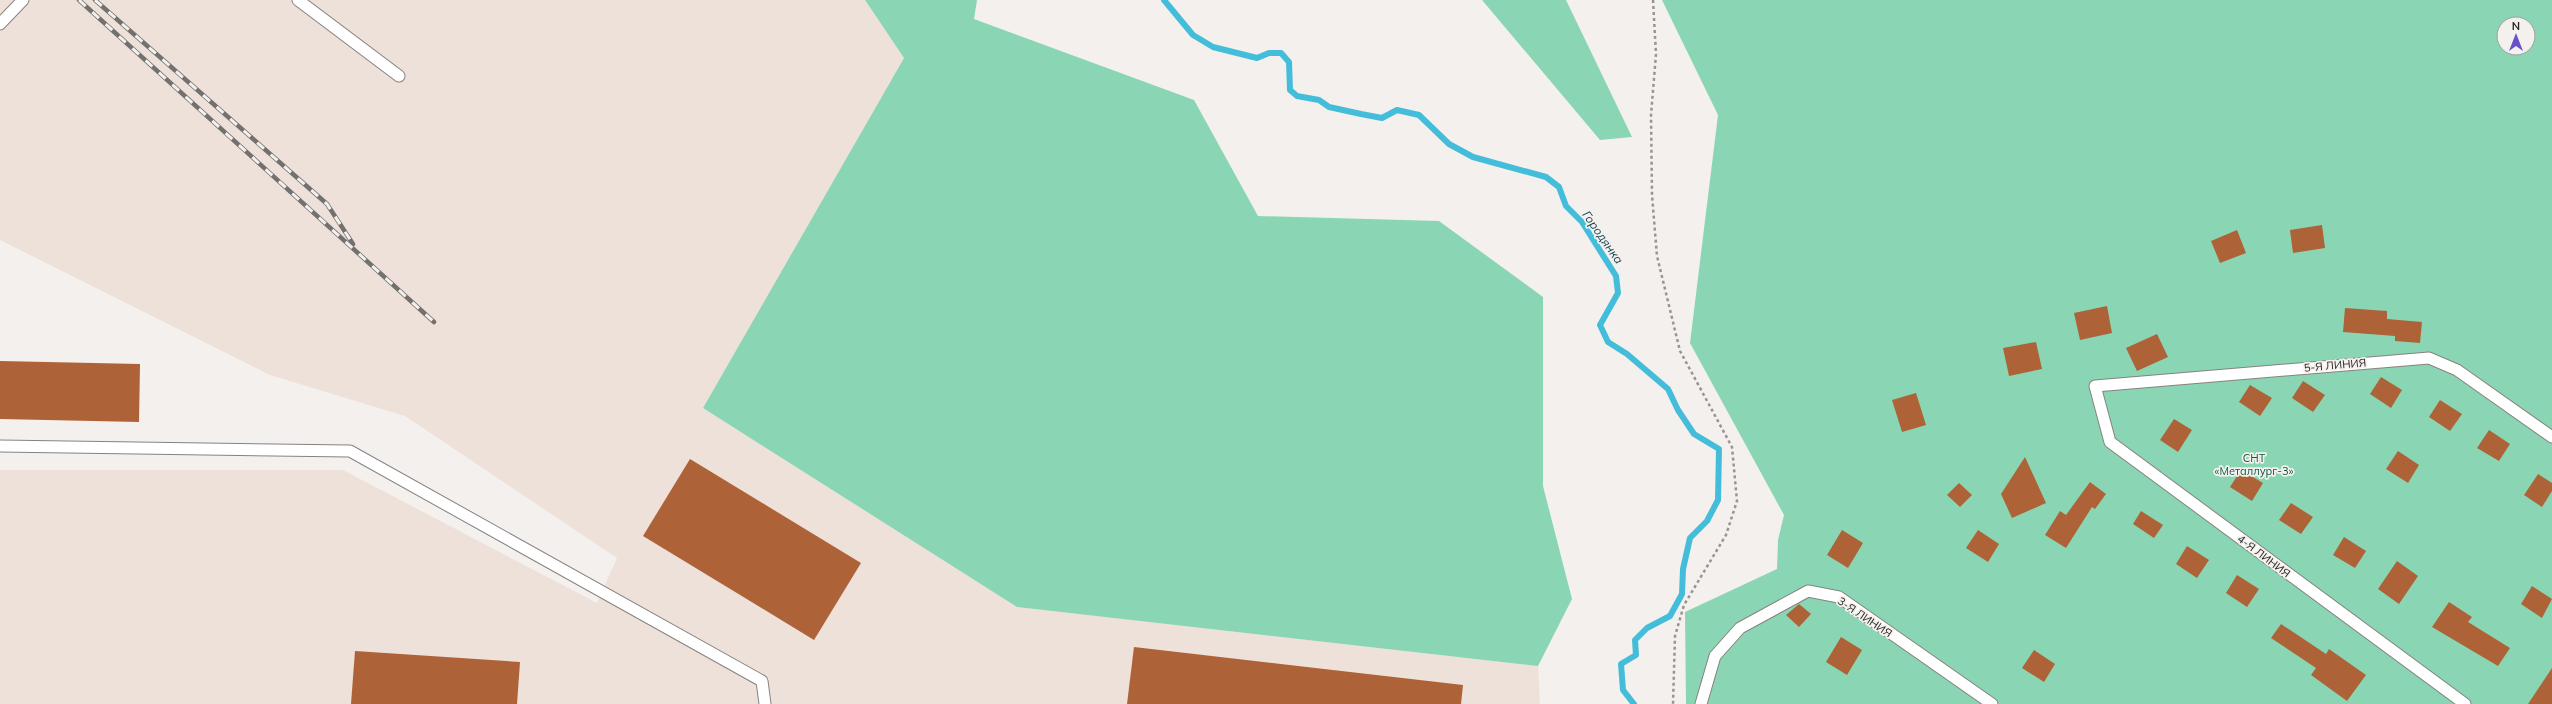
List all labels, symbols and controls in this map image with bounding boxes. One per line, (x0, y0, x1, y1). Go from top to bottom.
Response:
north arrow (2496, 16, 2536, 56)
text: N (2512, 19, 2520, 33)
water label: Городянка (1579, 208, 1627, 266)
street label: 5-Я ЛИНИЯ (2303, 355, 2367, 375)
park label: СНТ «Металлург-3» (2215, 451, 2294, 478)
street label: 4-Я ЛИНИЯ (2235, 532, 2293, 580)
street label: 3-Я ЛИНИЯ (1835, 594, 1895, 640)

